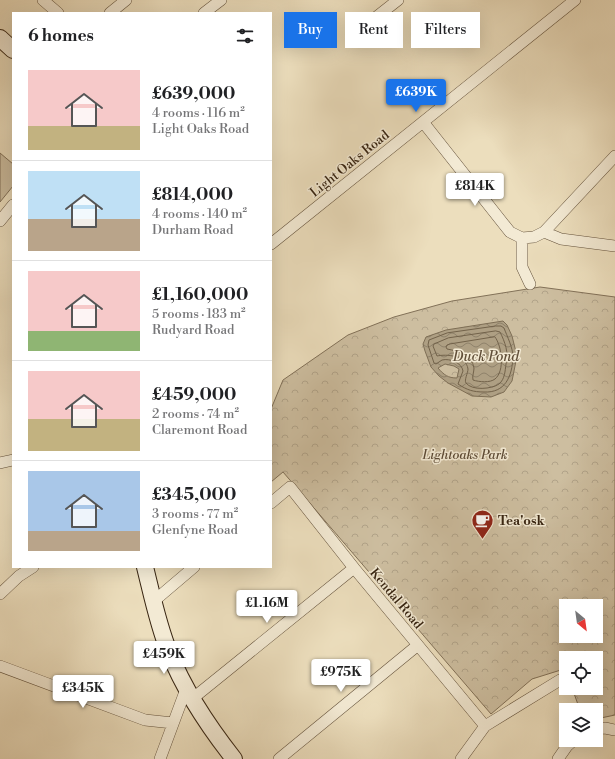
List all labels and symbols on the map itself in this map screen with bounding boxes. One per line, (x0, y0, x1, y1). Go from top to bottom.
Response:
pin: £639K (388, 79, 444, 113)
street label: Light Oaks Road (307, 127, 393, 201)
pin: £814K (447, 173, 503, 207)
water label: Duck Pond (452, 348, 520, 366)
park label: Lightoaks Park (421, 447, 508, 463)
cafe icon: Tea'osk (470, 507, 496, 540)
place label: Tea'osk (498, 513, 546, 529)
street label: Kendal Road (366, 565, 427, 633)
pin: £1.16M (234, 590, 300, 624)
north arrow (559, 599, 603, 643)
pin: £459K (136, 641, 192, 675)
pin: £975K (313, 659, 369, 693)
pin: £345K (55, 675, 111, 709)

